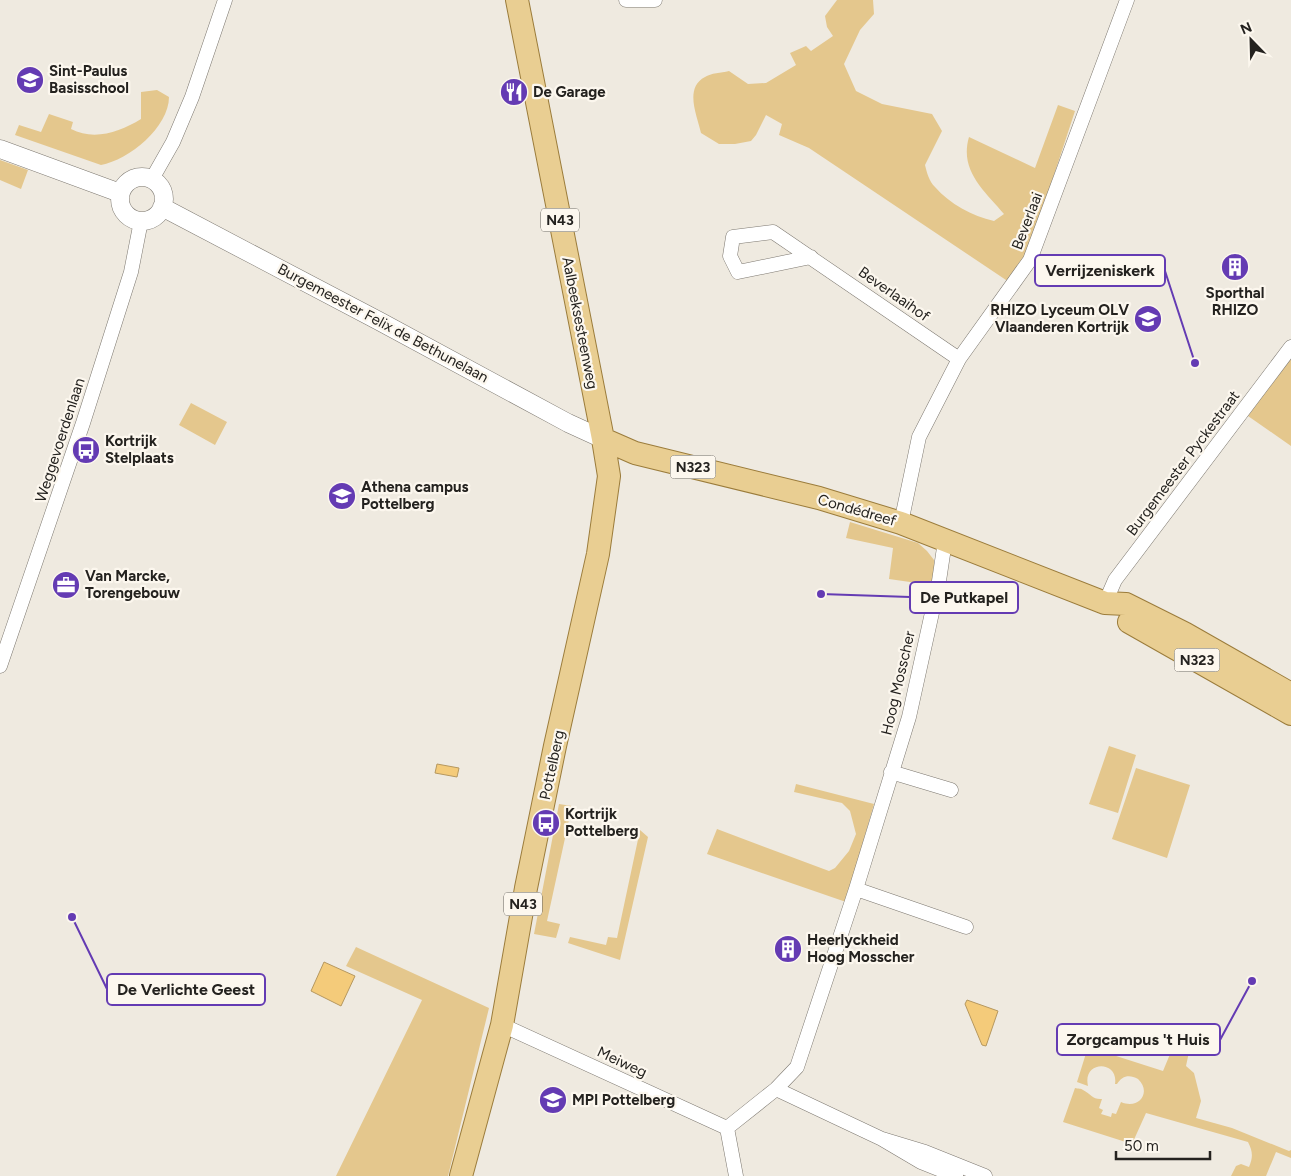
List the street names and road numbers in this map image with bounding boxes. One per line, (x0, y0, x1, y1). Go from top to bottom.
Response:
street label: Beverlaai (1008, 190, 1046, 252)
road number: N43 (541, 208, 579, 232)
street label: Aalbeeksesteenweg (558, 255, 602, 391)
street label: Burgemeester Felix de Bethunelaan (275, 260, 491, 386)
street label: Beverlaaihof (855, 263, 933, 325)
street label: Weggevoerdenlaan (31, 376, 89, 504)
street label: Burgemeester Pyckestraat (1123, 387, 1244, 539)
road number: N323 (670, 456, 716, 478)
street label: Condédreef (816, 490, 899, 530)
street label: Hoog Mosscher (877, 629, 919, 737)
road number: N323 (1174, 648, 1220, 672)
street label: Pottelberg (536, 728, 568, 802)
road number: N43 (504, 892, 542, 916)
street label: Meiweg (594, 1043, 650, 1081)

